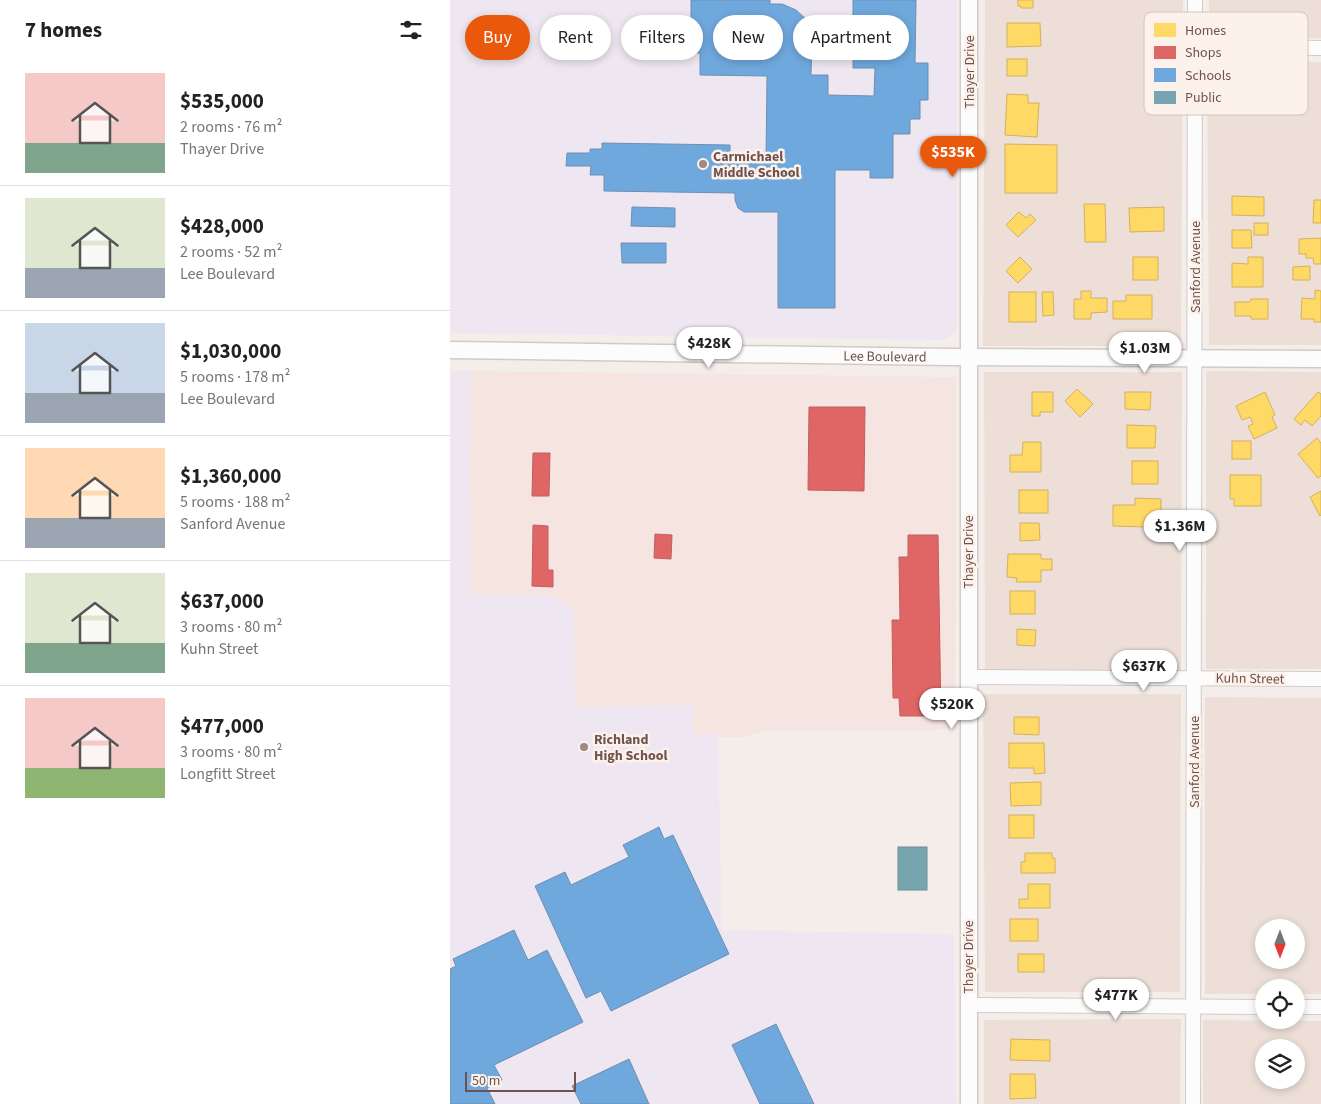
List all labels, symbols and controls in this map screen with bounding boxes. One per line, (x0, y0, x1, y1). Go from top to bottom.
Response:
legend (1144, 12, 1308, 115)
text: 7 homes (25, 15, 102, 45)
chip: Buy (465, 15, 530, 60)
chip: Rent (540, 15, 611, 60)
chip: Filters (621, 15, 703, 60)
chip: New (713, 15, 783, 60)
chip: Apartment (793, 15, 909, 60)
icon: filters (397, 16, 425, 44)
text: Homes (1185, 21, 1226, 41)
street label: Thayer Drive (960, 35, 980, 109)
text: Shops (1185, 43, 1221, 63)
text: Schools (1185, 66, 1231, 86)
text: $535,000 (180, 86, 264, 116)
text: Public (1185, 88, 1222, 108)
icon: home (65, 93, 125, 153)
text: 2 rooms · 76 m² (180, 116, 282, 138)
pin: $535K (918, 136, 988, 178)
text: Thayer Drive (180, 138, 264, 160)
text: $535K (931, 141, 975, 163)
place label: Carmichael Middle School (713, 147, 800, 183)
marker: Carmichael Middle School (697, 158, 709, 170)
text: $428,000 (180, 211, 264, 241)
icon: home (65, 218, 125, 278)
street label: Sanford Avenue (1186, 221, 1206, 313)
text: 2 rooms · 52 m² (180, 241, 282, 263)
text: Lee Boulevard (180, 263, 275, 285)
pin: $428K (674, 326, 744, 369)
text: $428K (687, 332, 731, 354)
pin: $1.03M (1104, 332, 1186, 374)
text: $1,030,000 (180, 336, 281, 366)
text: $1.03M (1120, 337, 1170, 359)
icon: home (65, 343, 125, 403)
street label: Lee Boulevard (843, 346, 927, 368)
text: 5 rooms · 178 m² (180, 366, 290, 388)
text: Lee Boulevard (180, 388, 275, 410)
text: $1,360,000 (180, 461, 281, 491)
icon: home (65, 468, 125, 528)
text: 5 rooms · 188 m² (180, 491, 290, 513)
pin: $1.36M (1139, 510, 1221, 552)
text: Sanford Avenue (180, 513, 285, 535)
street label: Thayer Drive (959, 515, 979, 589)
text: $1.36M (1155, 515, 1205, 537)
text: $637,000 (180, 586, 264, 616)
icon: home (65, 593, 125, 653)
text: 3 rooms · 80 m² (180, 616, 282, 638)
text: Kuhn Street (180, 638, 259, 660)
pin: $637K (1109, 650, 1179, 692)
text: $637K (1122, 655, 1166, 677)
street label: Kuhn Street (1215, 668, 1285, 690)
pin: $520K (917, 688, 987, 730)
text: $520K (930, 693, 974, 715)
text: $477,000 (180, 711, 264, 741)
street label: Sanford Avenue (1185, 716, 1205, 808)
icon: home (65, 718, 125, 778)
place label: Richland High School (594, 730, 667, 766)
text: 3 rooms · 80 m² (180, 741, 282, 763)
marker: Richland High School (578, 741, 590, 753)
text: Longfitt Street (180, 763, 275, 785)
north arrow (1255, 919, 1305, 969)
map controls (1255, 919, 1305, 1089)
street label: Thayer Drive (959, 920, 979, 994)
pin: $477K (1081, 978, 1151, 1021)
button: locate (1255, 979, 1305, 1029)
text: $477K (1094, 984, 1138, 1006)
button: layers (1255, 1039, 1305, 1089)
scale bar (465, 1069, 576, 1092)
text: 50 m (472, 1071, 500, 1091)

